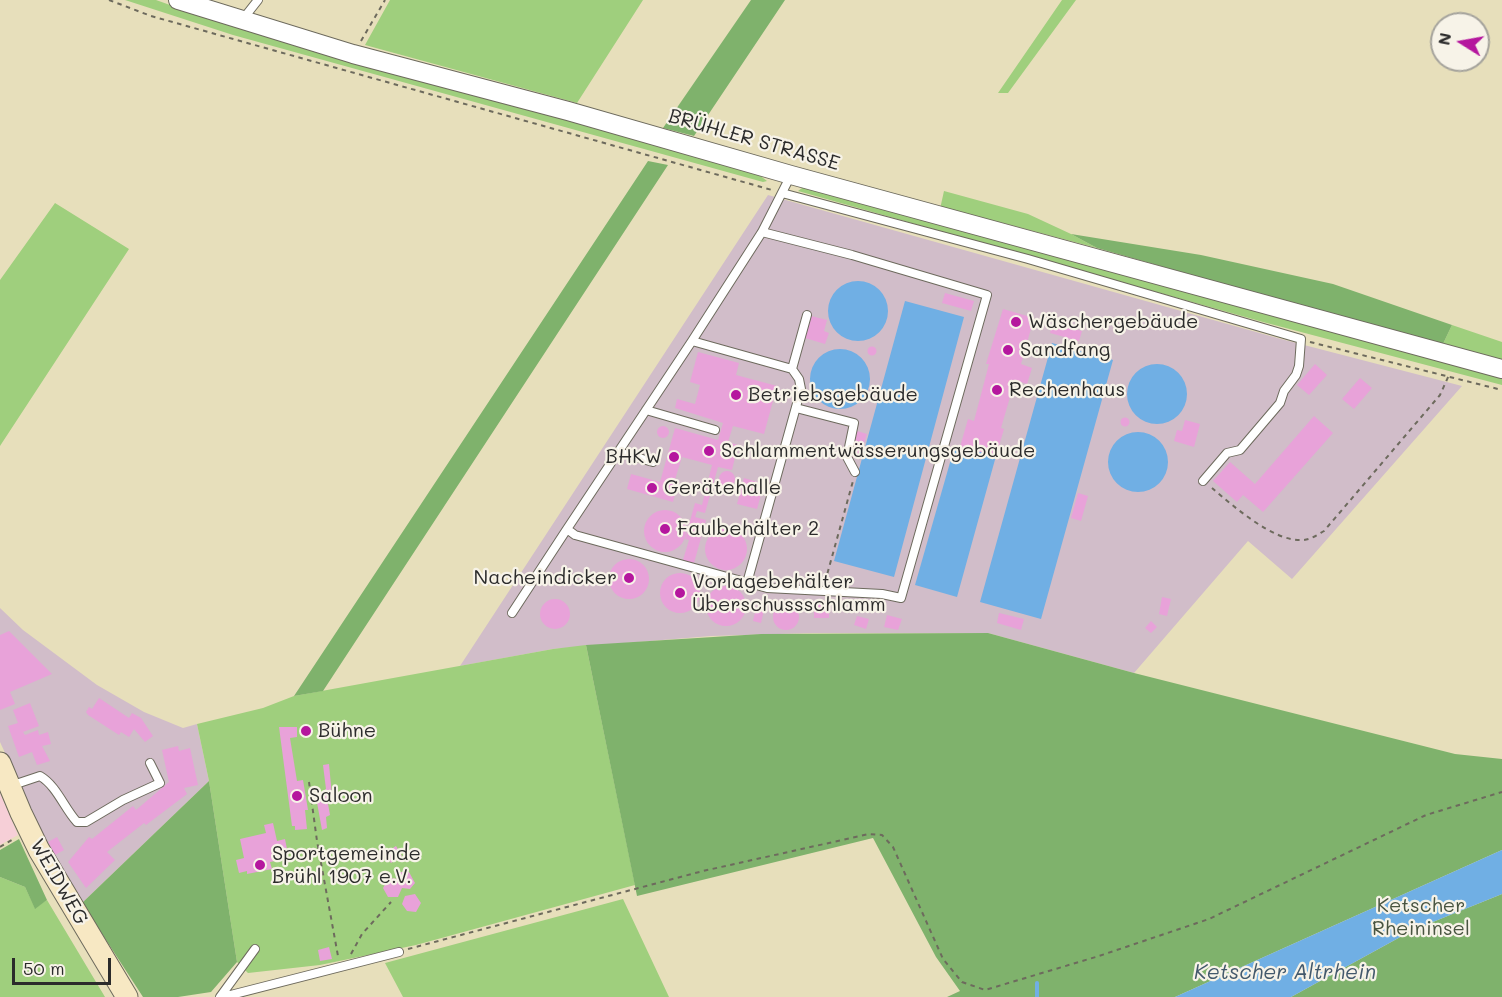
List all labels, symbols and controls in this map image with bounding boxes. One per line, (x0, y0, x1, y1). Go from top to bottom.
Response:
north arrow (1430, 12, 1490, 72)
text: N (1432, 31, 1455, 47)
street label: BRÜHLER STRASSE (666, 104, 842, 176)
place label: Wäschergebäude (1028, 310, 1198, 334)
marker: Wäschergebäude (1009, 315, 1023, 329)
place label: Sandfang (1020, 338, 1110, 362)
marker: Sandfang (1001, 343, 1015, 357)
place label: Rechenhaus (1009, 378, 1125, 402)
place label: Betriebsgebäude (748, 383, 918, 407)
marker: Rechenhaus (990, 383, 1004, 397)
marker: Betriebsgebäude (729, 388, 743, 402)
place label: Schlammentwässerungsgebäude (721, 439, 1035, 463)
marker: Schlammentwässerungsgebäude (702, 444, 716, 458)
place label: BHKW (606, 445, 662, 469)
marker: BHKW (667, 450, 681, 464)
place label: Gerätehalle (664, 476, 781, 500)
marker: Gerätehalle (645, 481, 659, 495)
place label: Faulbehälter 2 (677, 517, 819, 541)
marker: Faulbehälter 2 (658, 522, 672, 536)
place label: Nacheindicker (474, 566, 617, 590)
place label: Vorlagebehälter Überschussschlamm (692, 570, 886, 617)
marker: Nacheindicker (622, 571, 636, 585)
marker: Vorlagebehälter Überschussschlamm (673, 586, 687, 600)
place label: Bühne (318, 719, 376, 743)
marker: Bühne (299, 724, 313, 738)
place label: Saloon (309, 784, 373, 808)
marker: Saloon (290, 789, 304, 803)
street label: WEIDWEG (25, 835, 93, 929)
place label: Sportgemeinde Brühl 1907 e.V. (272, 842, 421, 889)
marker: Sportgemeinde Brühl 1907 e.V. (253, 858, 267, 872)
park label: Ketscher Rheininsel (1372, 894, 1470, 941)
scale bar (15, 946, 114, 984)
text: 50 m (23, 956, 65, 980)
water label: Ketscher Altrhein (1194, 960, 1376, 986)

